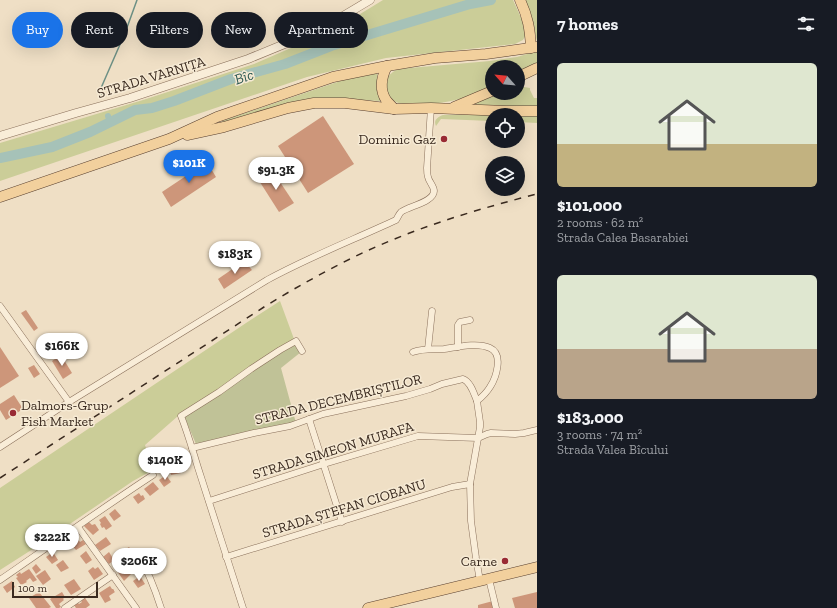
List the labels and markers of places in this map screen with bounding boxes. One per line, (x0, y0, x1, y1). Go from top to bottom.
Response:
place label: Dominic Gaz (358, 131, 436, 148)
marker: Dominic Gaz (439, 134, 449, 144)
pin: $101K (161, 150, 217, 184)
pin: $91.3K (243, 157, 309, 191)
pin: $183K (207, 241, 263, 275)
pin: $166K (34, 333, 90, 367)
place label: Dalmors-Grup Fish Market (21, 397, 109, 430)
marker: Dalmors-Grup Fish Market (8, 408, 18, 418)
pin: $140K (137, 447, 193, 481)
pin: $222K (24, 524, 80, 558)
pin: $206K (111, 548, 167, 582)
place label: Carne (461, 553, 497, 570)
marker: Carne (500, 556, 510, 566)

